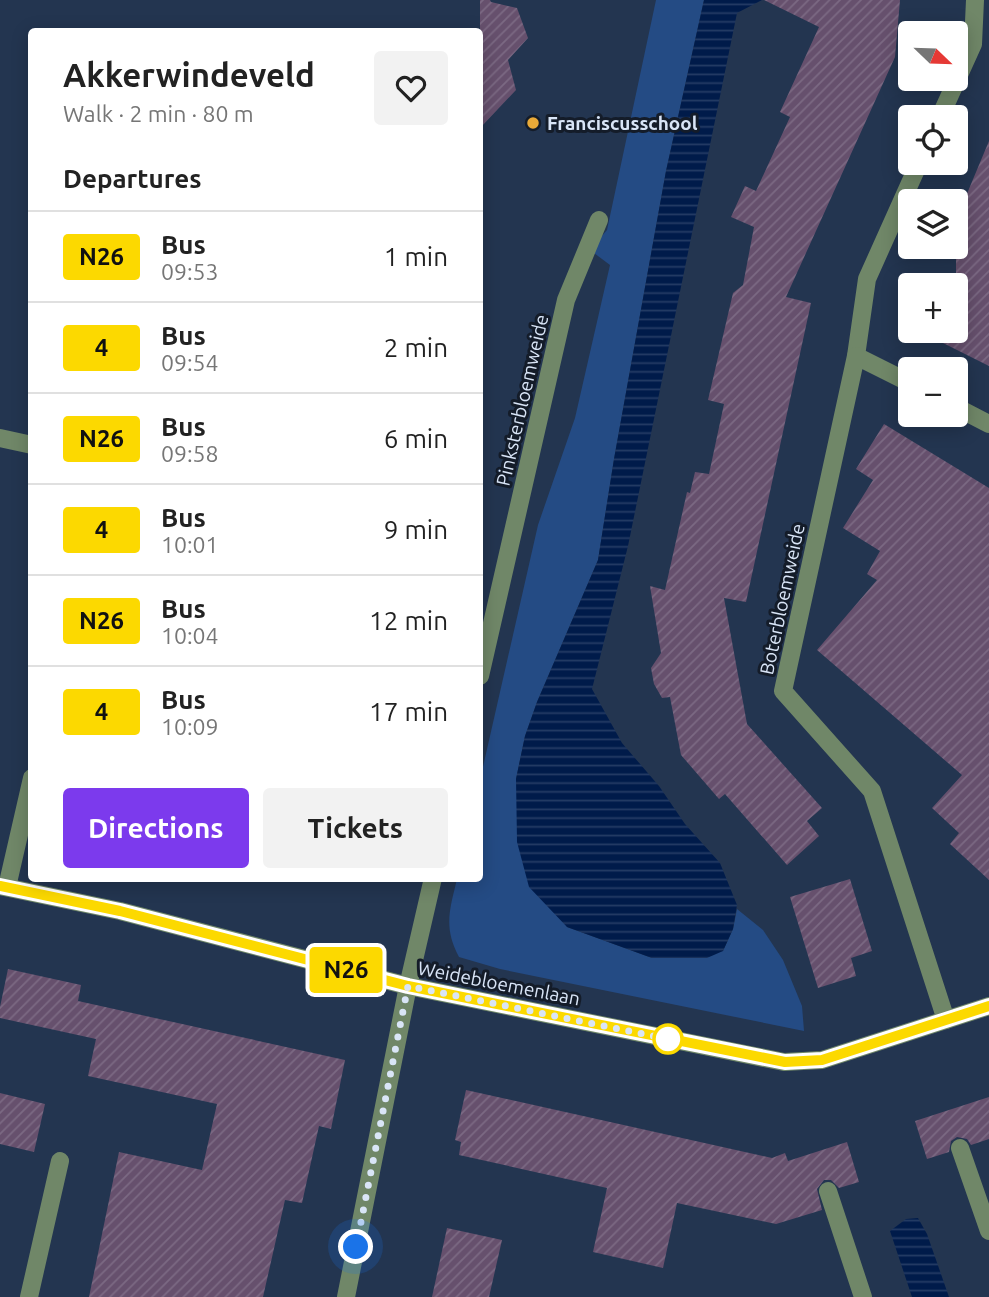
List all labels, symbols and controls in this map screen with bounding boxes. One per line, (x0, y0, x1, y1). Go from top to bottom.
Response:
north arrow (898, 21, 968, 91)
map controls (898, 21, 968, 427)
button: heart (374, 51, 448, 125)
text: Akkerwindeveld (63, 56, 315, 93)
text: Walk · 2 min · 80 m (63, 101, 254, 126)
button: locate (898, 105, 968, 175)
place label: Franciscusschool (547, 112, 698, 134)
marker: Franciscusschool (525, 115, 541, 131)
text: Departures (63, 164, 201, 193)
button: layers (898, 189, 968, 259)
text: Bus (161, 230, 206, 259)
text: 1 min (384, 242, 448, 271)
text: N26 (79, 243, 124, 270)
text: 09:53 (161, 259, 219, 284)
button: + (898, 273, 968, 343)
street label: Pinksterbloemweide (492, 312, 552, 488)
text: Bus (161, 321, 206, 350)
text: 2 min (384, 333, 448, 362)
text: 4 (95, 334, 108, 361)
text: 09:54 (161, 350, 219, 375)
button: − (898, 357, 968, 427)
text: Bus (161, 412, 206, 441)
text: 6 min (384, 424, 448, 453)
text: N26 (79, 425, 124, 452)
text: 09:58 (161, 441, 219, 466)
text: Bus (161, 503, 206, 532)
text: 9 min (384, 515, 448, 544)
text: 4 (95, 516, 108, 543)
street label: Boterbloemweide (755, 521, 809, 677)
text: 10:01 (161, 532, 219, 557)
text: Bus (161, 594, 206, 623)
text: 12 min (369, 606, 448, 635)
text: N26 (79, 607, 124, 634)
text: 10:04 (161, 623, 219, 648)
text: Bus (161, 685, 206, 714)
text: 17 min (369, 697, 448, 726)
text: 4 (95, 698, 108, 725)
text: 10:09 (161, 714, 219, 739)
button: Directions (63, 788, 249, 868)
button: Tickets (263, 788, 448, 868)
line badge: N26 (306, 947, 386, 993)
text: N26 (324, 956, 368, 983)
street label: Weidebloemenlaan (416, 956, 582, 1010)
unlabelled marker (653, 1024, 683, 1054)
your location (338, 1229, 373, 1264)

